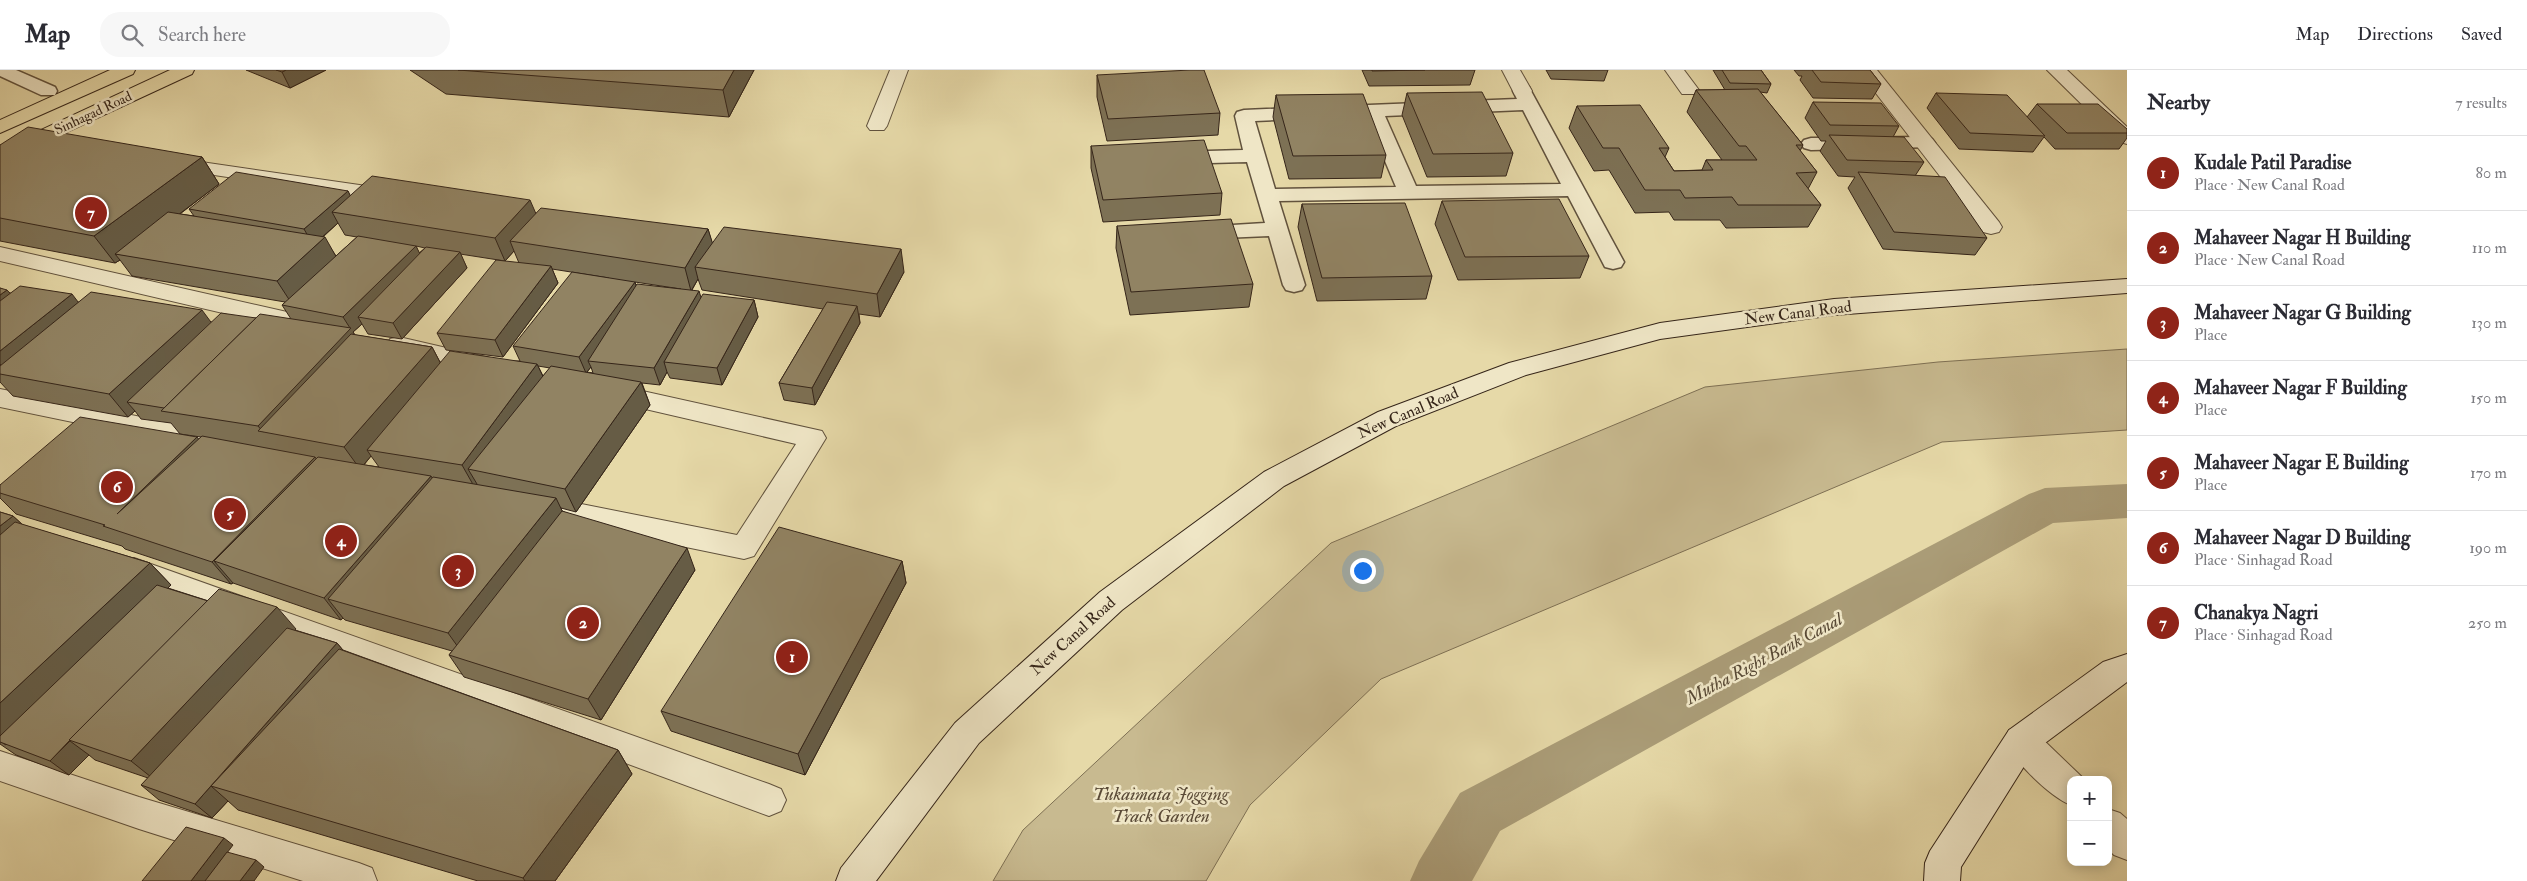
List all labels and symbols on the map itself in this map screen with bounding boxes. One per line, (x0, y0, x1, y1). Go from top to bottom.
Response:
street label: Sinhagad Road (52, 88, 135, 138)
pin: 7 (75, 194, 107, 232)
street label: New Canal Road (1743, 296, 1853, 329)
street label: New Canal Road (1354, 383, 1462, 443)
pin: 6 (101, 468, 133, 506)
pin: 5 (214, 495, 246, 533)
pin: 4 (325, 522, 357, 560)
pin: 3 (442, 552, 474, 590)
your location (1350, 558, 1376, 584)
street label: New Canal Road (1026, 592, 1120, 680)
pin: 2 (567, 604, 599, 642)
water label: Mutha Right Bank Canal (1681, 607, 1848, 710)
pin: 1 (776, 638, 808, 676)
park label: Tukaimata Jogging Track Garden (1093, 782, 1230, 828)

